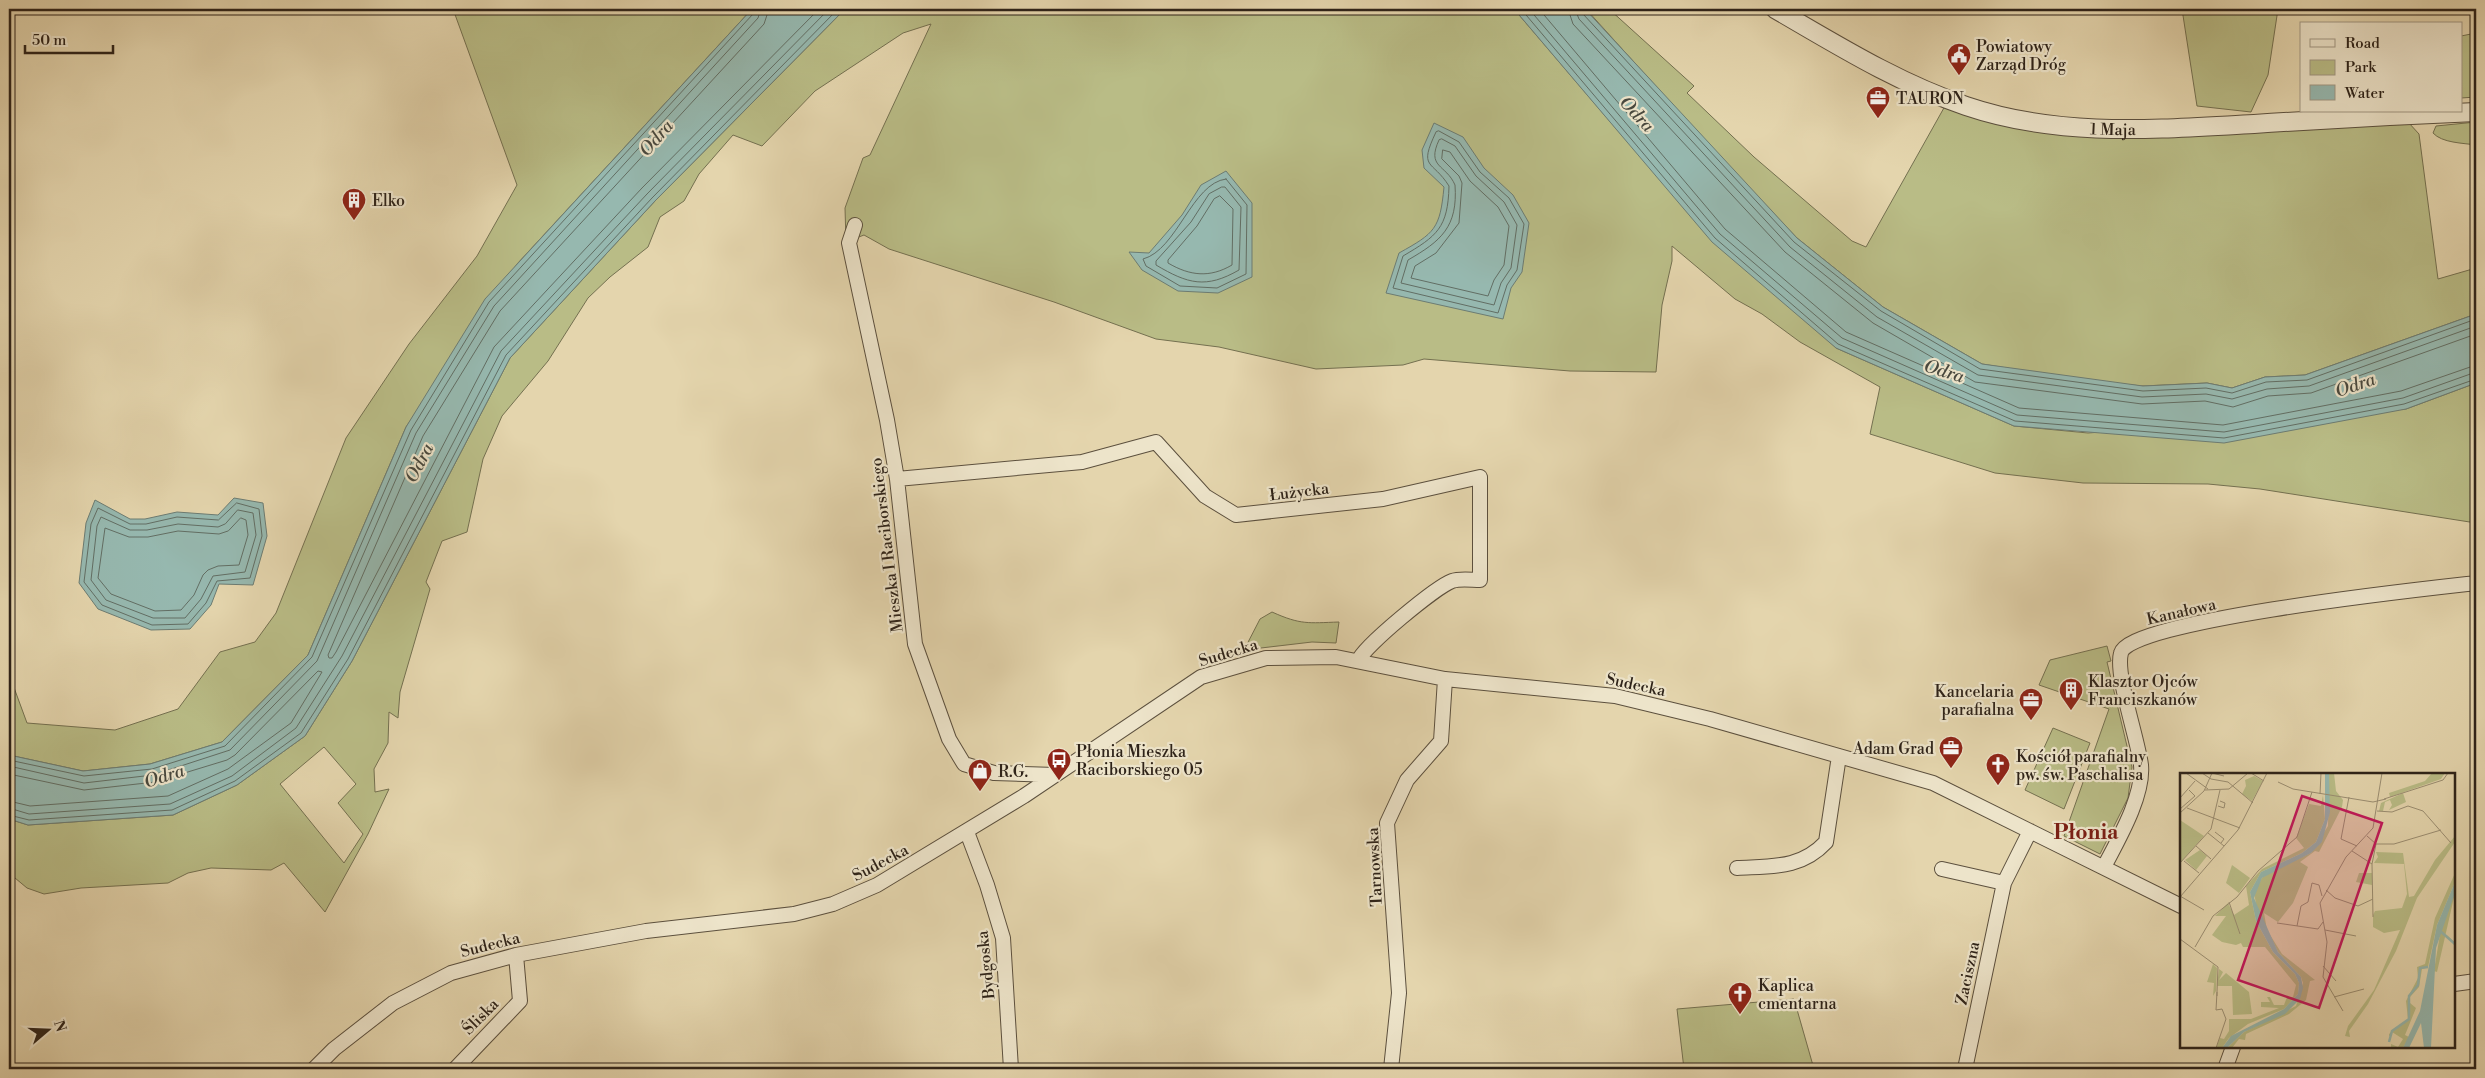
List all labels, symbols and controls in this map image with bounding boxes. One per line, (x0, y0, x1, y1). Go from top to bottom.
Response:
scale bar (25, 22, 112, 54)
legend (2300, 22, 2462, 112)
text: 50 m (32, 31, 66, 50)
text: Road (2345, 34, 2380, 53)
place label: Powiatowy Zarząd Dróg (1976, 37, 2067, 75)
public building icon: Powiatowy Zarząd Dróg (1946, 42, 1972, 76)
text: Park (2345, 58, 2377, 77)
text: Water (2344, 84, 2385, 103)
office icon: TAURON (1865, 85, 1891, 119)
place label: TAURON (1896, 89, 1964, 109)
water label: Odra (1614, 91, 1660, 138)
water label: Odra (634, 115, 679, 161)
street label: 1 Maja (2090, 119, 2137, 140)
building icon: Elko (341, 187, 367, 221)
place label: Elko (372, 191, 405, 211)
water label: Odra (1921, 354, 1968, 389)
water label: Odra (2332, 368, 2379, 403)
water label: Odra (400, 439, 439, 487)
street label: Mieszka I Raciborskiego (866, 456, 908, 633)
street label: Łużycka (1268, 478, 1331, 506)
street label: Kanałowa (2145, 594, 2219, 630)
street label: Sudecka (1196, 634, 1261, 671)
street label: Sudecka (1604, 669, 1668, 701)
place label: Klasztor Ojców Franciszkanów (2088, 672, 2198, 710)
building icon: Klasztor Ojców Franciszkanów (2058, 677, 2084, 711)
place label: Kancelaria parafialna (1934, 682, 2015, 720)
office icon: Kancelaria parafialna (2018, 687, 2044, 721)
office icon: Adam Grad (1938, 735, 1964, 769)
place label: Adam Grad (1852, 739, 1934, 759)
place label: Płonia Mieszka Raciborskiego 05 (1076, 742, 1203, 780)
bus stop icon: Płonia Mieszka Raciborskiego 05 (1046, 747, 1072, 781)
place label: Kościół parafialny pw. św. Paschalisa (2016, 747, 2146, 785)
church icon: Kościół parafialny pw. św. Paschalisa (1985, 752, 2011, 786)
shop icon: R.G. (967, 758, 993, 792)
water label: Odra (141, 759, 188, 794)
place label: R.G. (998, 762, 1028, 782)
inset map (2180, 773, 2455, 1048)
district label: Płonia (2054, 820, 2119, 846)
street label: Tarnowska (1363, 826, 1387, 907)
street label: Sudecka (849, 839, 913, 886)
street label: Sudecka (458, 928, 523, 962)
street label: Bydgoska (972, 929, 1000, 1001)
street label: Zaciszna (1952, 939, 1985, 1007)
place label: Kaplica cmentarna (1758, 976, 1837, 1014)
church icon: Kaplica cmentarna (1727, 981, 1753, 1015)
street label: Śliska (457, 992, 504, 1039)
north arrow (22, 1006, 72, 1056)
text: N (49, 1018, 70, 1034)

